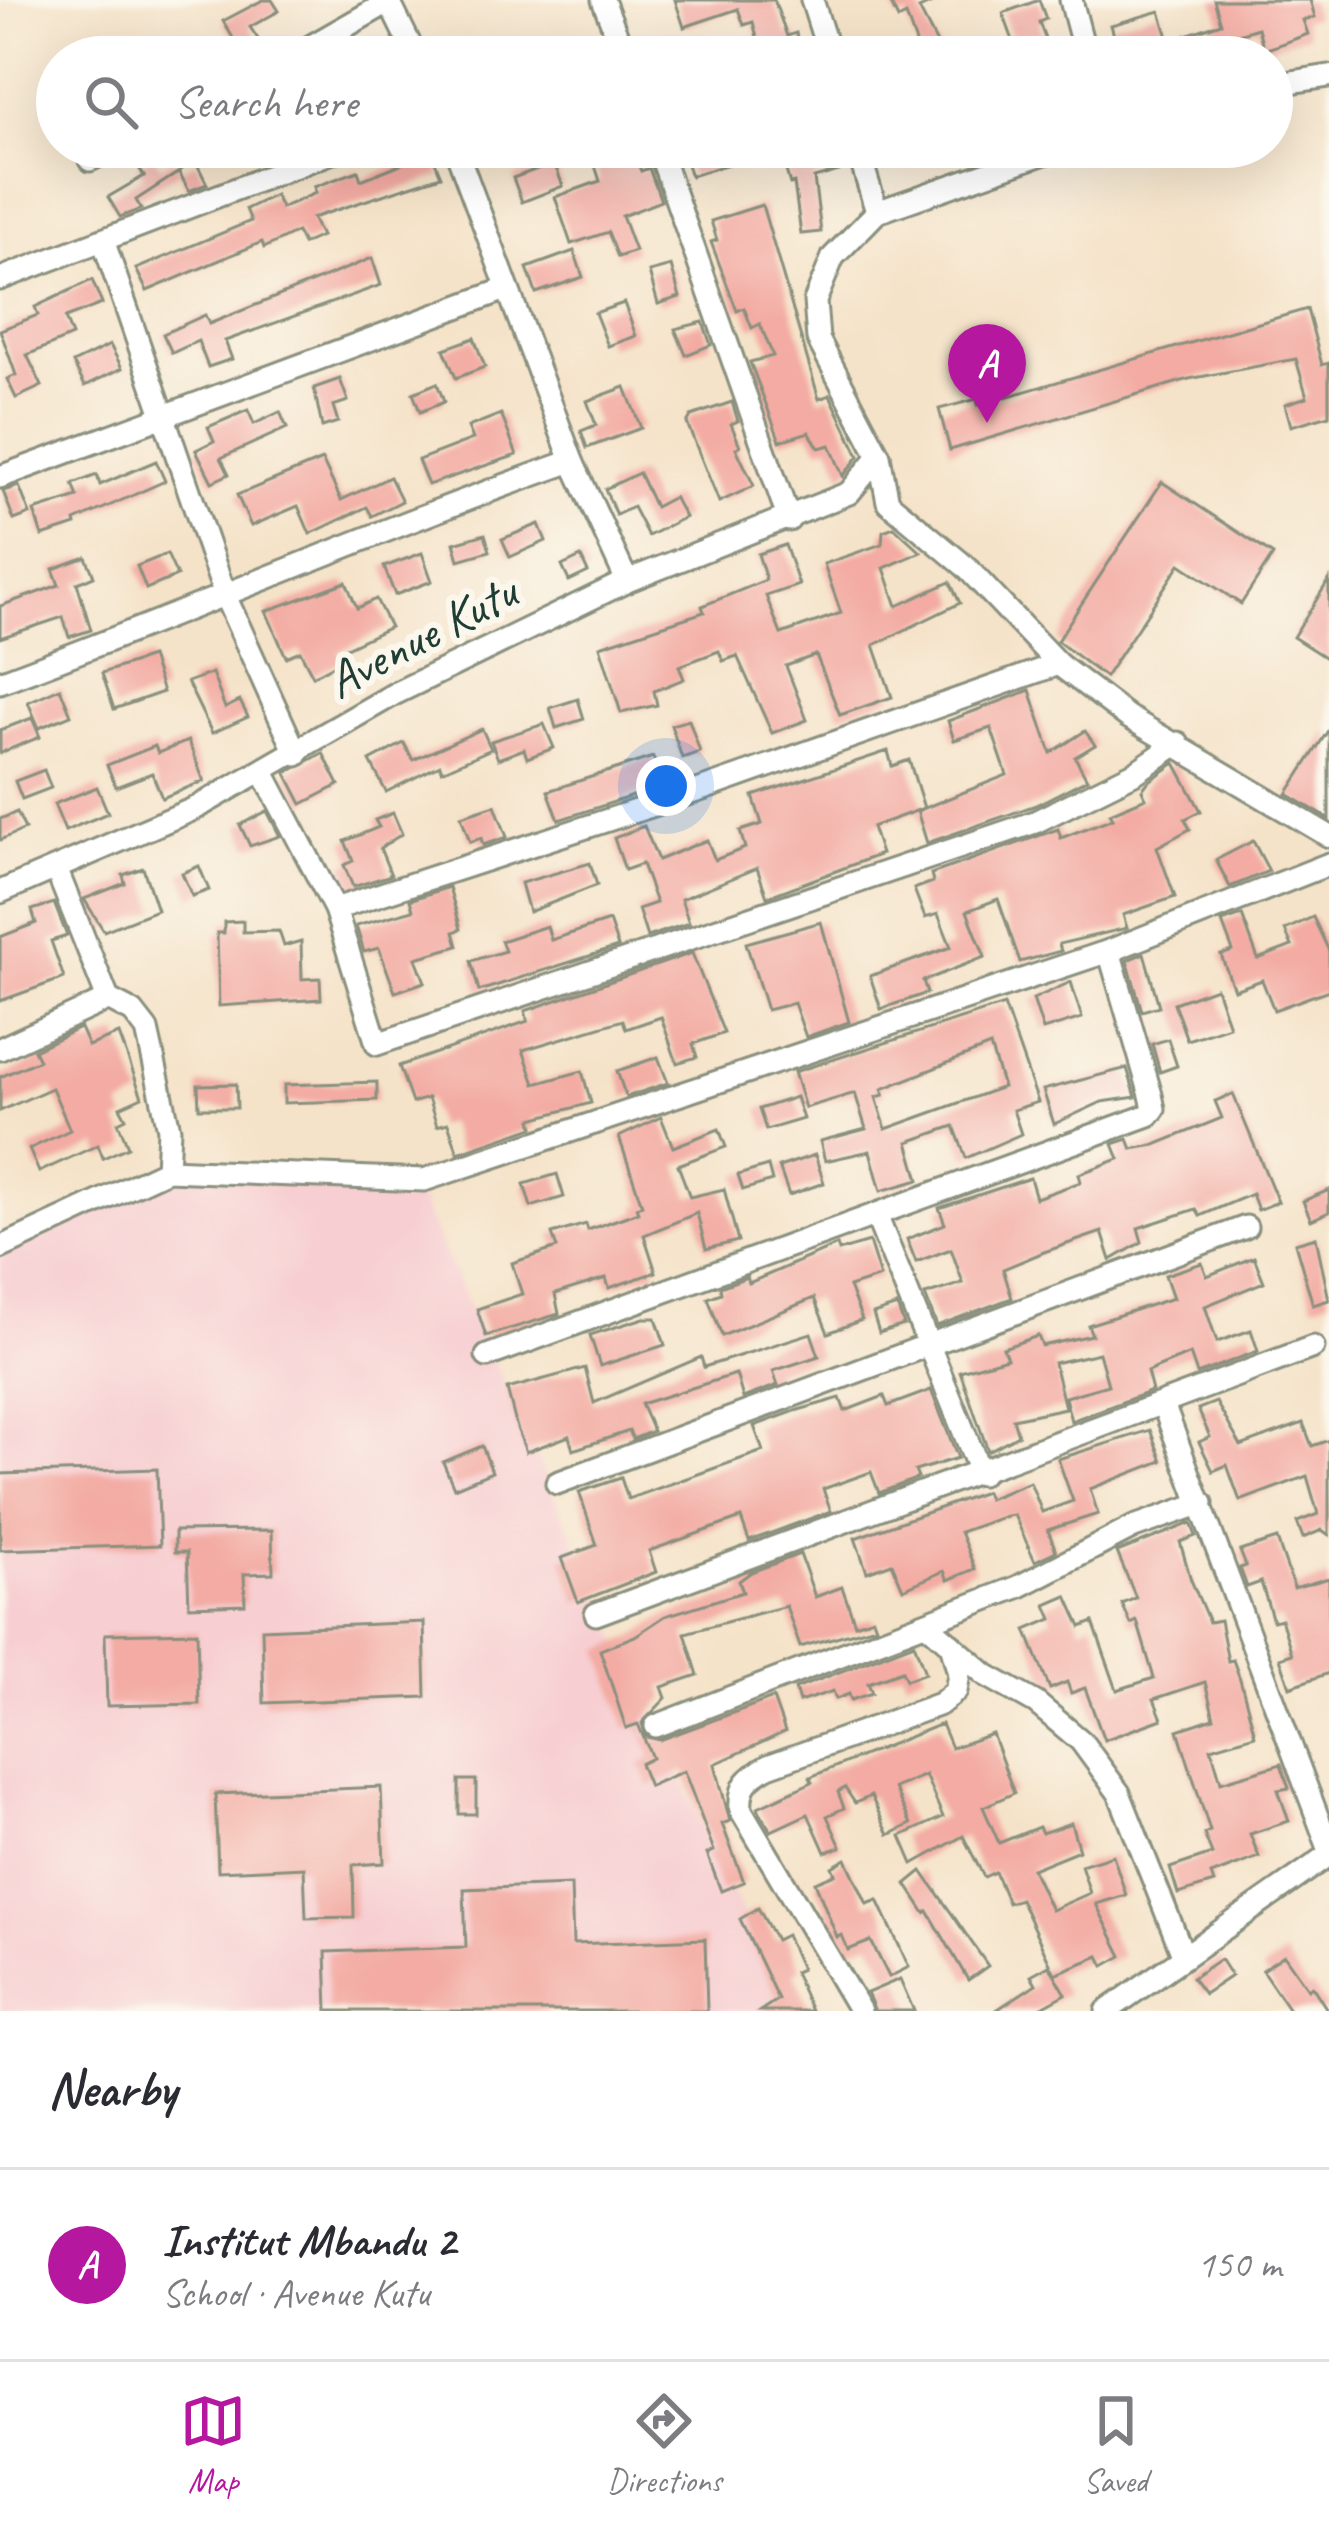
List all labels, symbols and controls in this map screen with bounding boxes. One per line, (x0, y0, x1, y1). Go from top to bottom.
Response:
search box (36, 36, 1293, 168)
icon: search (78, 69, 144, 135)
text: Search here (174, 74, 357, 131)
pin: A (948, 324, 1026, 423)
street label: Avenue Kutu (315, 558, 530, 713)
your location (636, 756, 696, 816)
text: Nearby (48, 2057, 176, 2121)
text: Institut Mbandu 2 (162, 2212, 456, 2269)
text: A (77, 2240, 97, 2289)
text: 150 m (1197, 2240, 1281, 2289)
text: School · Avenue Kutu (162, 2269, 430, 2318)
tab: Map (180, 2388, 246, 2502)
tab: Directions (607, 2388, 722, 2502)
tab: Saved (1083, 2388, 1149, 2502)

